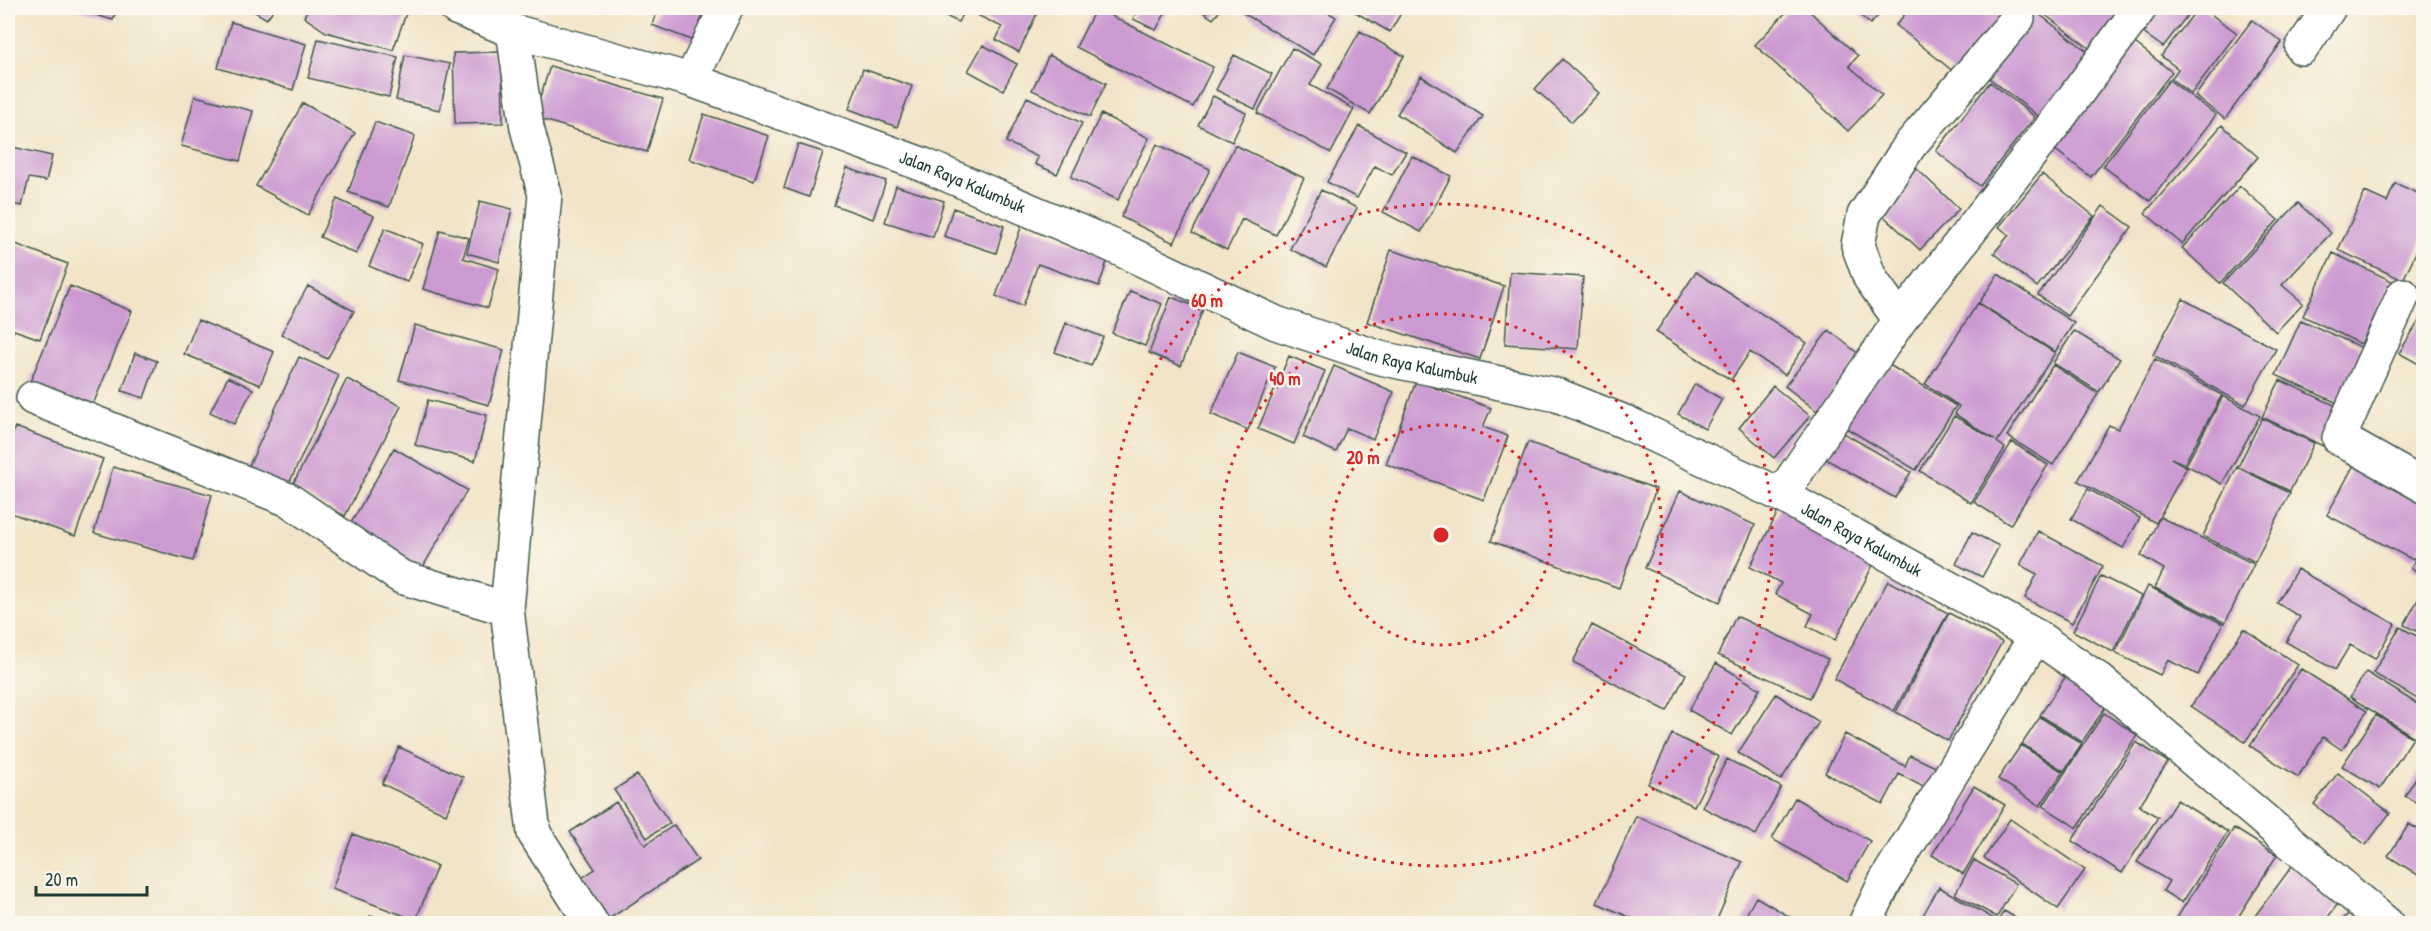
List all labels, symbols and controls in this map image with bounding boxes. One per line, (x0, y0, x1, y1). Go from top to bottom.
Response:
street label: Jalan Raya Kalumbuk (896, 144, 1030, 219)
text: 60 m (1191, 288, 1223, 313)
street label: Jalan Raya Kalumbuk (1343, 334, 1481, 390)
text: 40 m (1269, 366, 1301, 391)
text: 20 m (1347, 445, 1379, 470)
street label: Jalan Raya Kalumbuk (1797, 496, 1927, 583)
centre of rings (1431, 525, 1451, 545)
scale bar (36, 859, 147, 897)
text: 20 m (45, 867, 78, 892)

